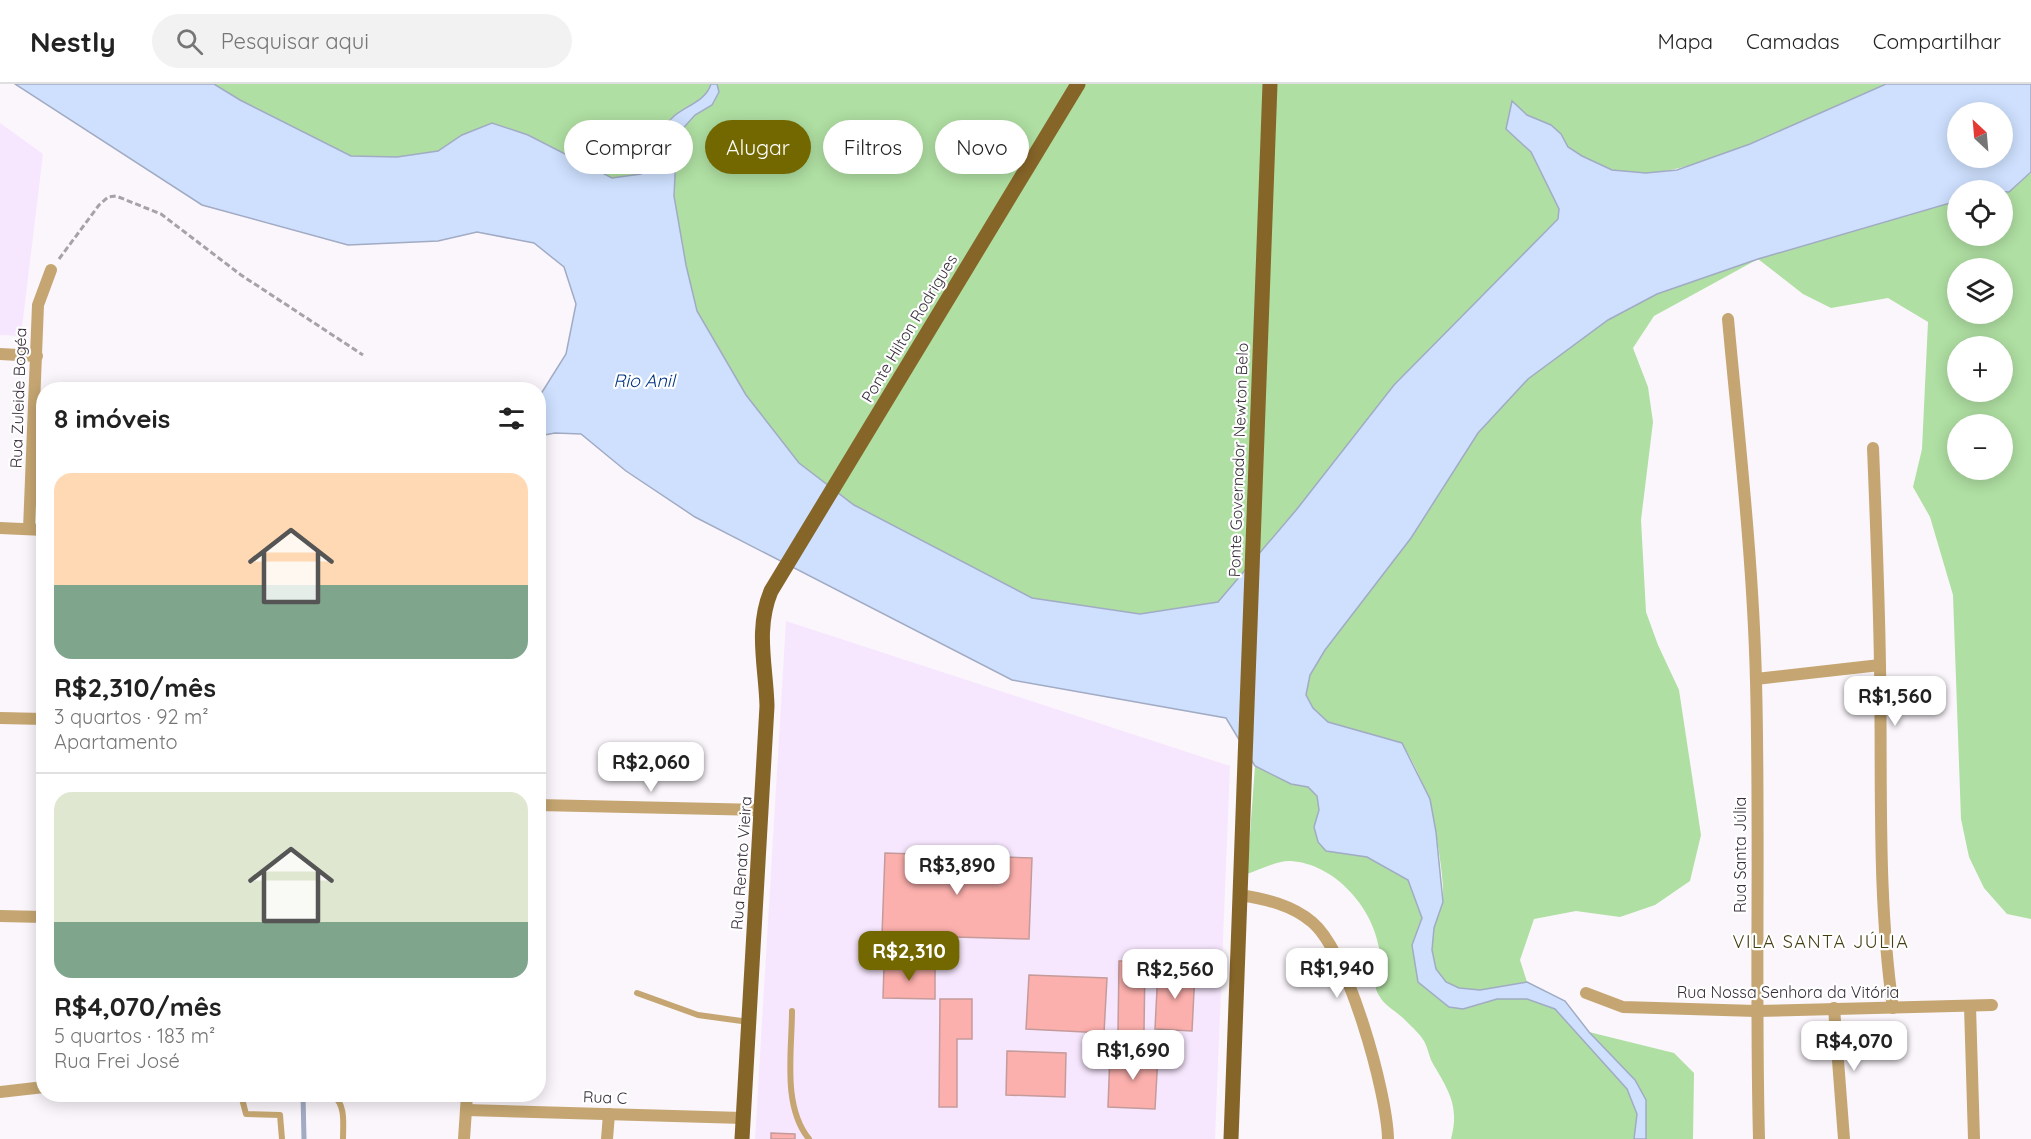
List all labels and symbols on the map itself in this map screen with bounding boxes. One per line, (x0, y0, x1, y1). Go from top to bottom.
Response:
north arrow (1947, 102, 2013, 168)
street label: Ponte Hilton Rodrigues (857, 250, 961, 406)
street label: Rua Zuleide Bogéa (6, 327, 30, 469)
street label: Ponte Governador Newton Belo (1224, 342, 1252, 578)
water label: Rio Anil (613, 369, 677, 392)
pin: R$1,560 (1840, 676, 1950, 727)
pin: R$2,060 (596, 742, 706, 793)
street label: Rua Renato Vieira (726, 796, 756, 930)
street label: Rua Santa Júlia (1730, 797, 1750, 913)
pin: R$3,890 (902, 845, 1012, 896)
district label: VILA SANTA JÚLIA (1733, 930, 1909, 953)
pin: R$2,310 (854, 931, 964, 982)
pin: R$1,940 (1282, 948, 1392, 999)
pin: R$2,560 (1120, 949, 1230, 1000)
street label: Rua Nossa Senhora da Vitória (1677, 982, 1899, 1002)
pin: R$4,070 (1799, 1021, 1909, 1072)
pin: R$1,690 (1078, 1030, 1188, 1081)
street label: Rua C (583, 1086, 627, 1108)

